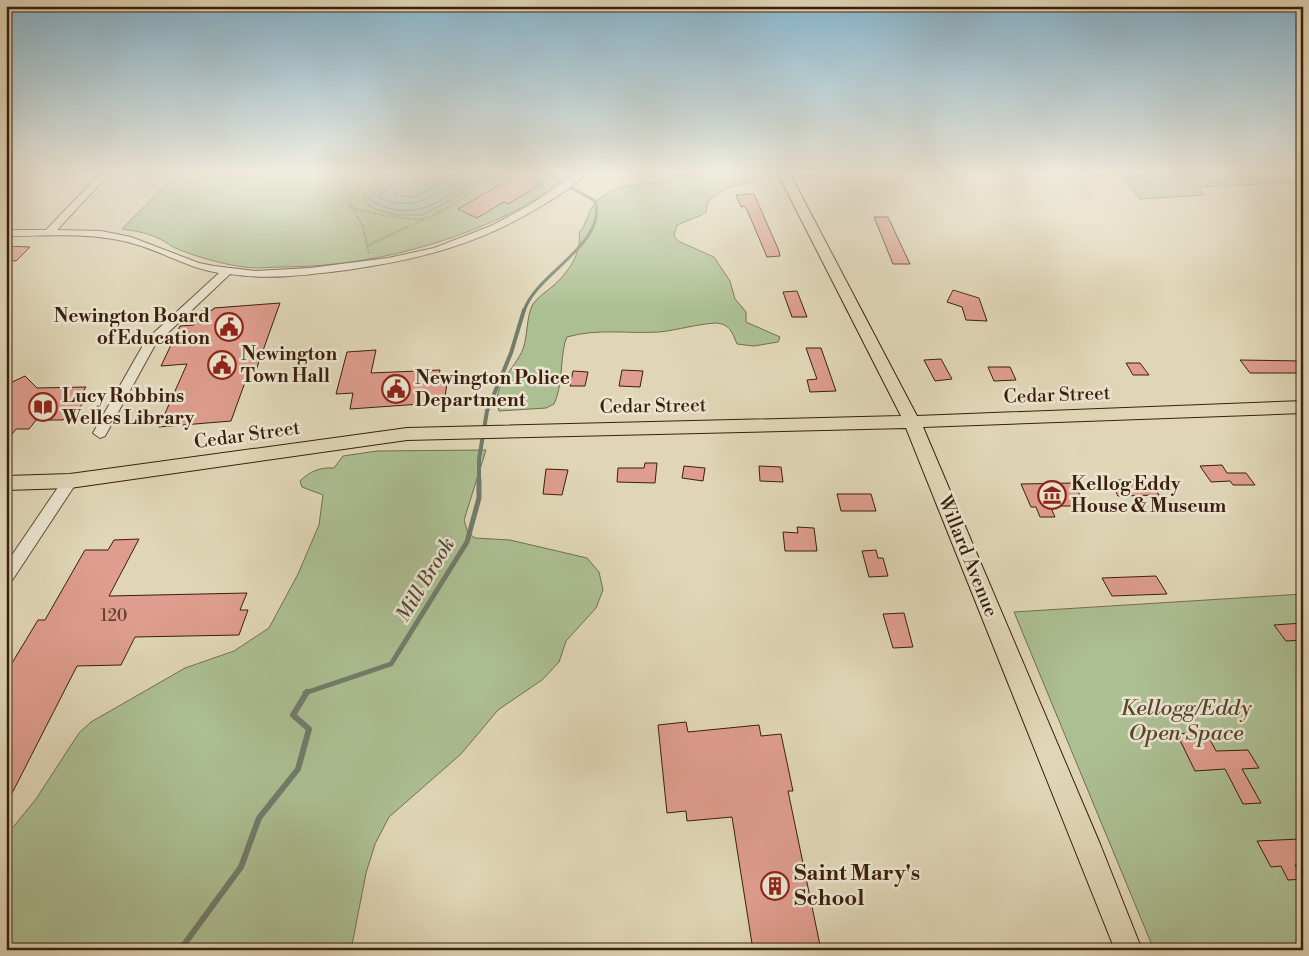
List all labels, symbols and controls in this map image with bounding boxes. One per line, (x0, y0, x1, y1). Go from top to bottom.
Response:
place label: Newington Board of Education (54, 304, 210, 350)
public building icon: Newington Board of Education (214, 312, 244, 342)
place label: Newington Town Hall (241, 342, 337, 388)
public building icon: Newington Town Hall (207, 350, 237, 380)
place label: Newington Police Department (415, 366, 570, 412)
public building icon: Newington Police Department (381, 374, 411, 404)
street label: Cedar Street (1003, 381, 1111, 409)
place label: Lucy Robbins Welles Library (61, 384, 195, 430)
library icon: Lucy Robbins Welles Library (28, 392, 58, 422)
street label: Cedar Street (599, 393, 707, 419)
street label: Cedar Street (192, 416, 302, 454)
place label: Kellog Eddy House & Museum (1071, 472, 1226, 518)
museum icon: Kellog Eddy House & Museum (1037, 480, 1067, 510)
street label: Willard Avenue (932, 491, 1003, 620)
water label: Mill Brook (391, 533, 461, 627)
house number: 120 (101, 606, 127, 626)
park label: Kellogg/Eddy Open Space (1120, 695, 1252, 747)
place label: Saint Mary's School (794, 860, 920, 912)
building icon: Saint Mary's School (760, 871, 790, 901)

